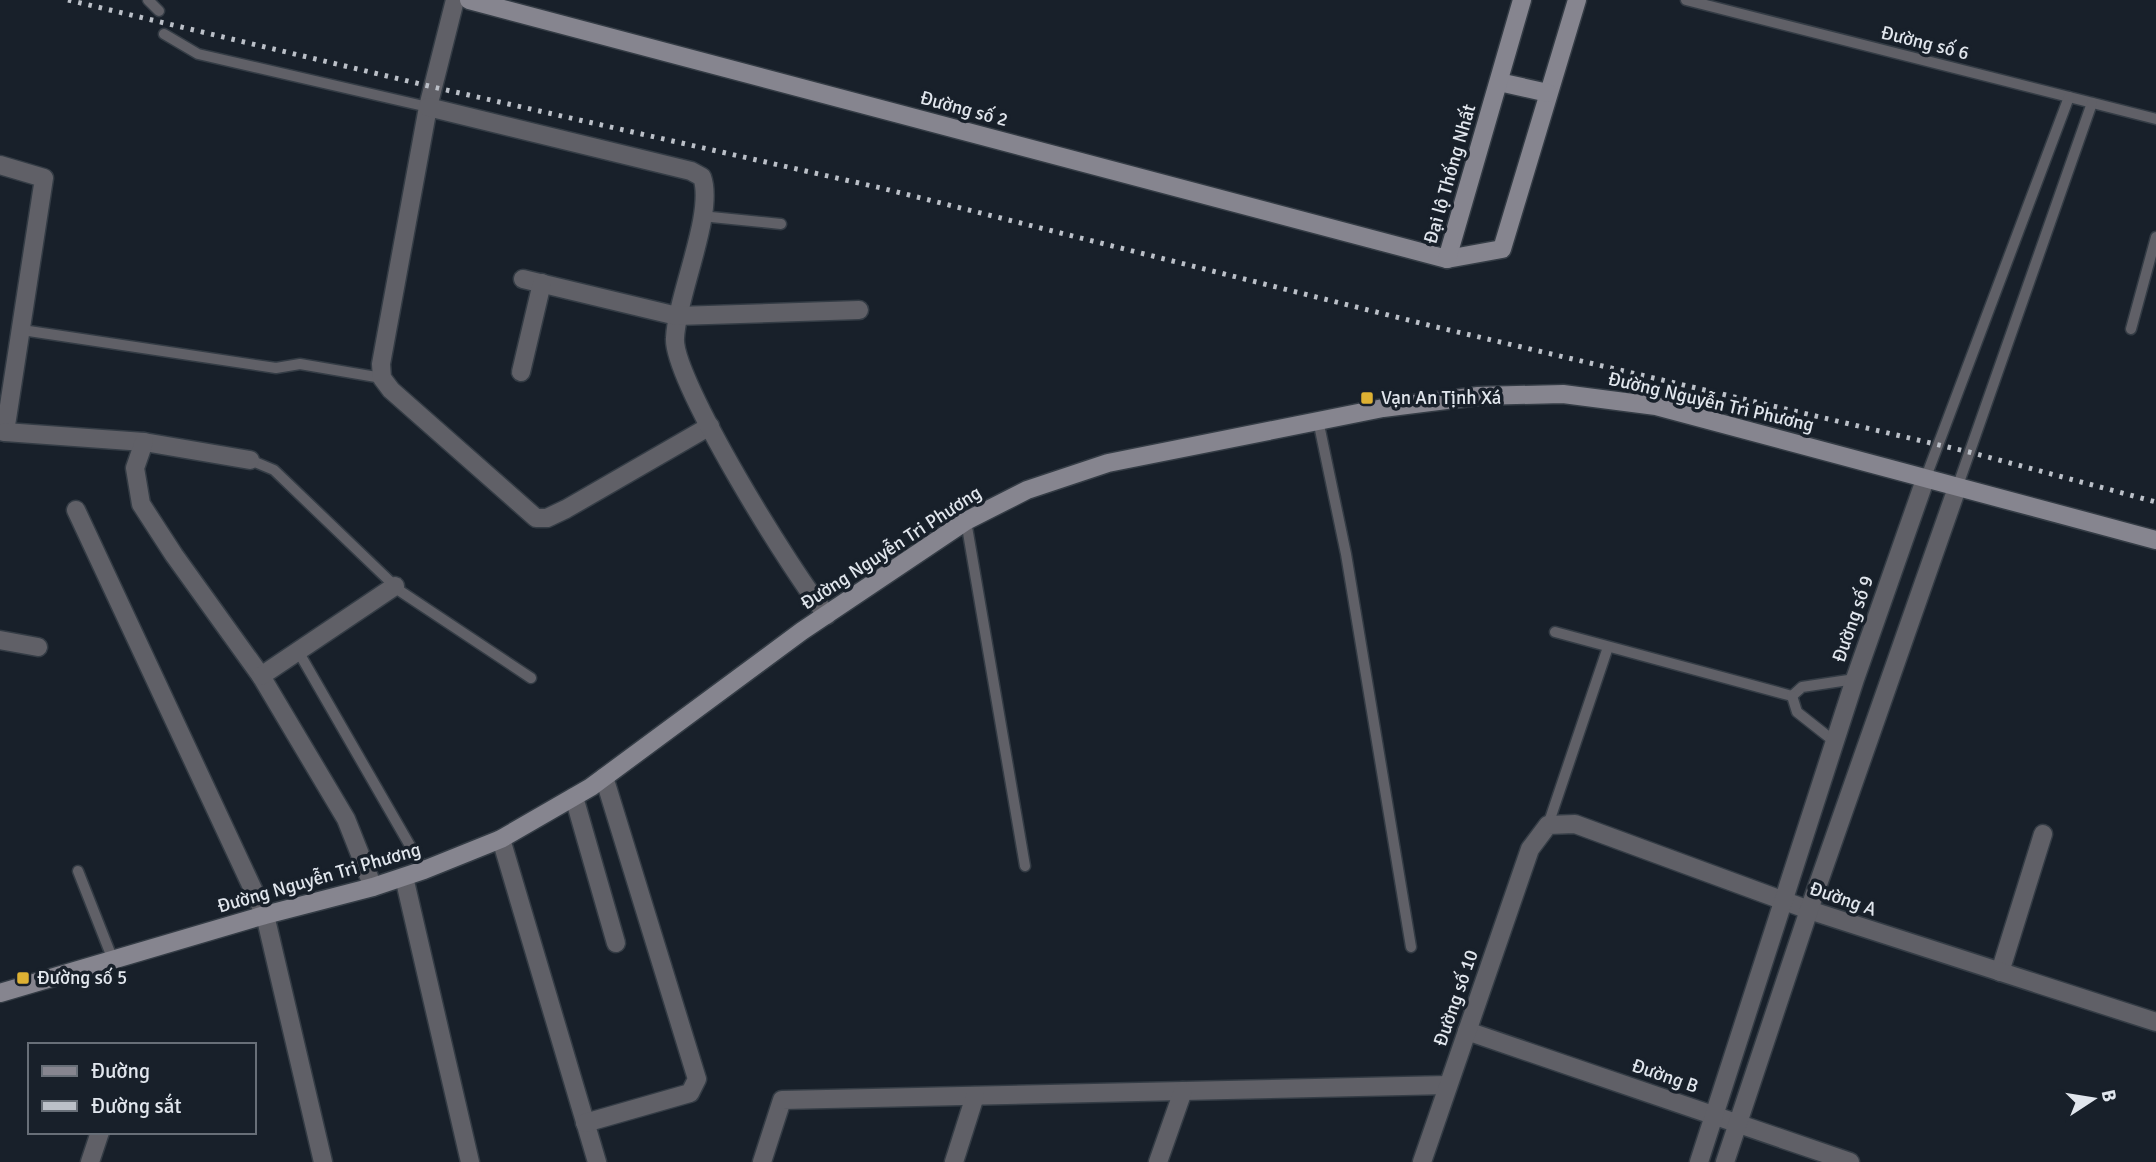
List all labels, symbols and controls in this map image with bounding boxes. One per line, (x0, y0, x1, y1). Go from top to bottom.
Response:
street label: Đường số 6 (1878, 20, 1972, 66)
street label: Đường số 2 (917, 86, 1011, 132)
street label: Đại lộ Thống Nhất (1419, 101, 1482, 247)
street label: Đường Nguyễn Tri Phương (1606, 367, 1816, 437)
place label: Vạn An Tịnh Xá (1381, 386, 1502, 410)
marker: Vạn An Tịnh Xá (1359, 390, 1375, 406)
street label: Đường Nguyễn Tri Phương (796, 481, 986, 615)
street label: Đường số 9 (1827, 572, 1879, 666)
street label: Đường Nguyễn Tri Phương (214, 837, 424, 919)
street label: Đường A (1806, 876, 1880, 922)
street label: Đường số 10 (1428, 947, 1484, 1049)
place label: Đường số 5 (37, 966, 127, 990)
marker: Đường số 5 (15, 970, 31, 986)
legend (28, 1043, 256, 1134)
street label: Đường B (1628, 1053, 1702, 1099)
text: Đường (91, 1058, 150, 1084)
north arrow (2058, 1064, 2128, 1134)
text: B (2096, 1087, 2122, 1104)
text: Đường sắt (91, 1093, 182, 1119)

